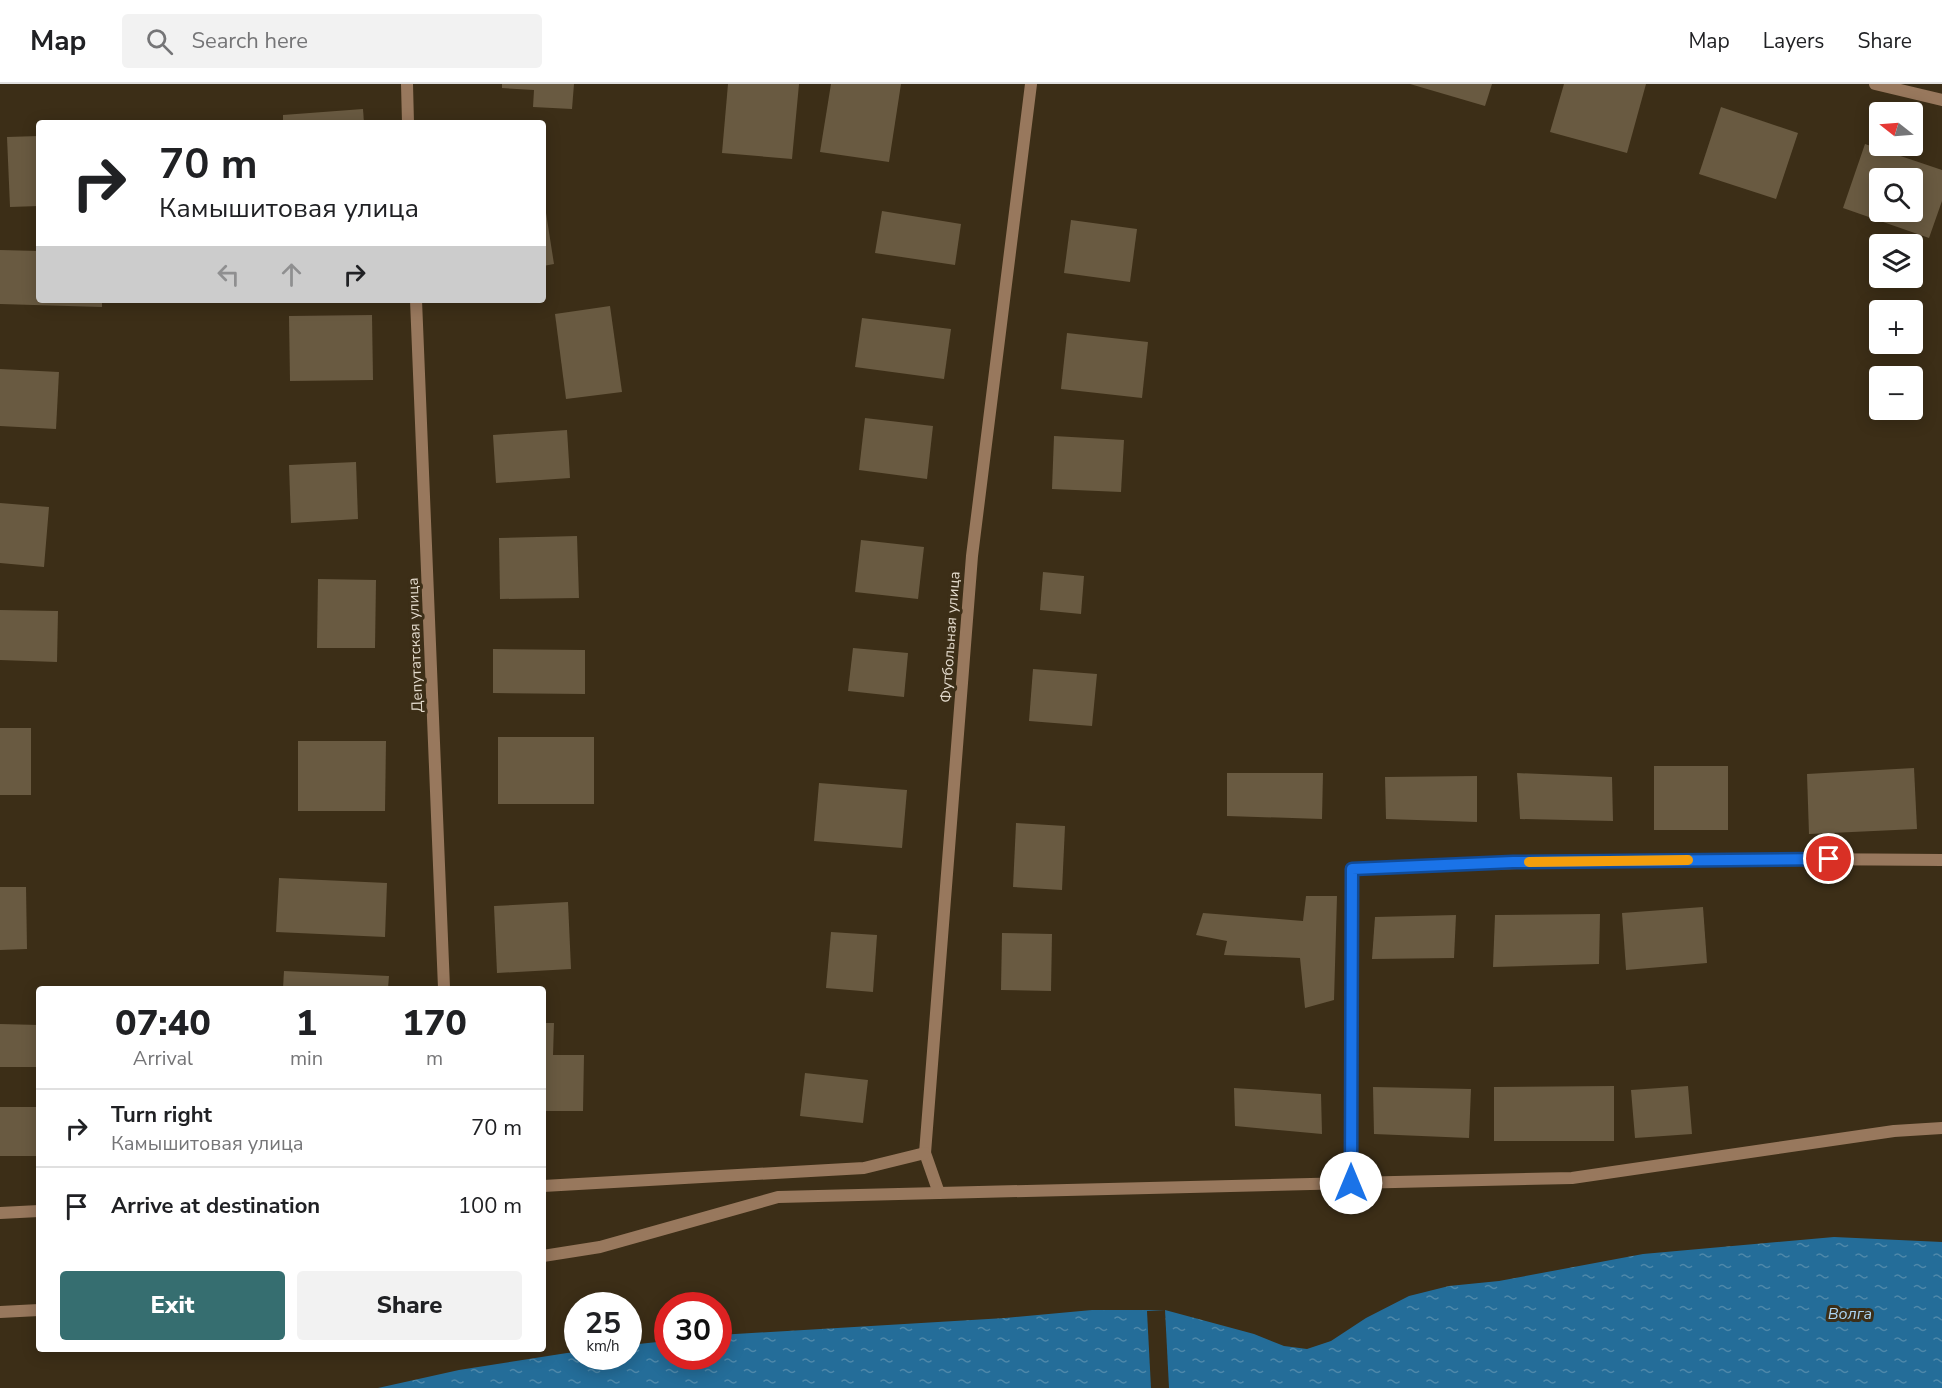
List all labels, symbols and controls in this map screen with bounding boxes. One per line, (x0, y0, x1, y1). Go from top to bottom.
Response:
search box (122, 14, 542, 68)
text: Map (30, 22, 86, 60)
icon: search (143, 25, 176, 58)
text: Search here (191, 26, 308, 56)
text: Map (1688, 27, 1730, 55)
text: Layers (1763, 27, 1824, 55)
text: Share (1857, 27, 1912, 55)
north arrow (1869, 102, 1923, 156)
map controls (1869, 102, 1923, 420)
text: 70 m (159, 136, 258, 193)
icon: right (60, 144, 138, 222)
button: search (1869, 168, 1923, 222)
text: Камышитовая улица (159, 190, 419, 227)
button: layers (1869, 234, 1923, 288)
icon: left (212, 258, 245, 291)
icon: ahead (275, 258, 308, 291)
icon: right (338, 258, 371, 291)
button: + (1869, 300, 1923, 354)
button: − (1869, 366, 1923, 420)
street label: Футбольная улица (935, 571, 965, 703)
street label: Депутатская улица (403, 577, 427, 713)
pin (1803, 833, 1854, 884)
icon: arrive (1812, 842, 1845, 875)
text: 07:40 (115, 999, 211, 1048)
text: 1 (296, 999, 317, 1048)
text: 170 (402, 999, 467, 1048)
text: Arrival (133, 1045, 193, 1072)
text: min (290, 1045, 323, 1072)
text: m (426, 1045, 443, 1072)
text: Turn right (111, 1100, 212, 1130)
icon: right (60, 1112, 93, 1145)
text: 70 m (471, 1113, 522, 1143)
text: Камышитовая улица (111, 1130, 304, 1157)
position arrow (1319, 1151, 1383, 1215)
icon: arrive (60, 1190, 93, 1223)
text: Arrive at destination (111, 1191, 320, 1221)
text: 100 m (458, 1191, 522, 1221)
button: Exit (60, 1271, 285, 1340)
button: Share (297, 1271, 522, 1340)
speed limit sign: 30 (654, 1292, 732, 1370)
text: 25 (585, 1303, 621, 1344)
water label: Волга (1828, 1303, 1872, 1325)
text: km/h (586, 1336, 620, 1356)

